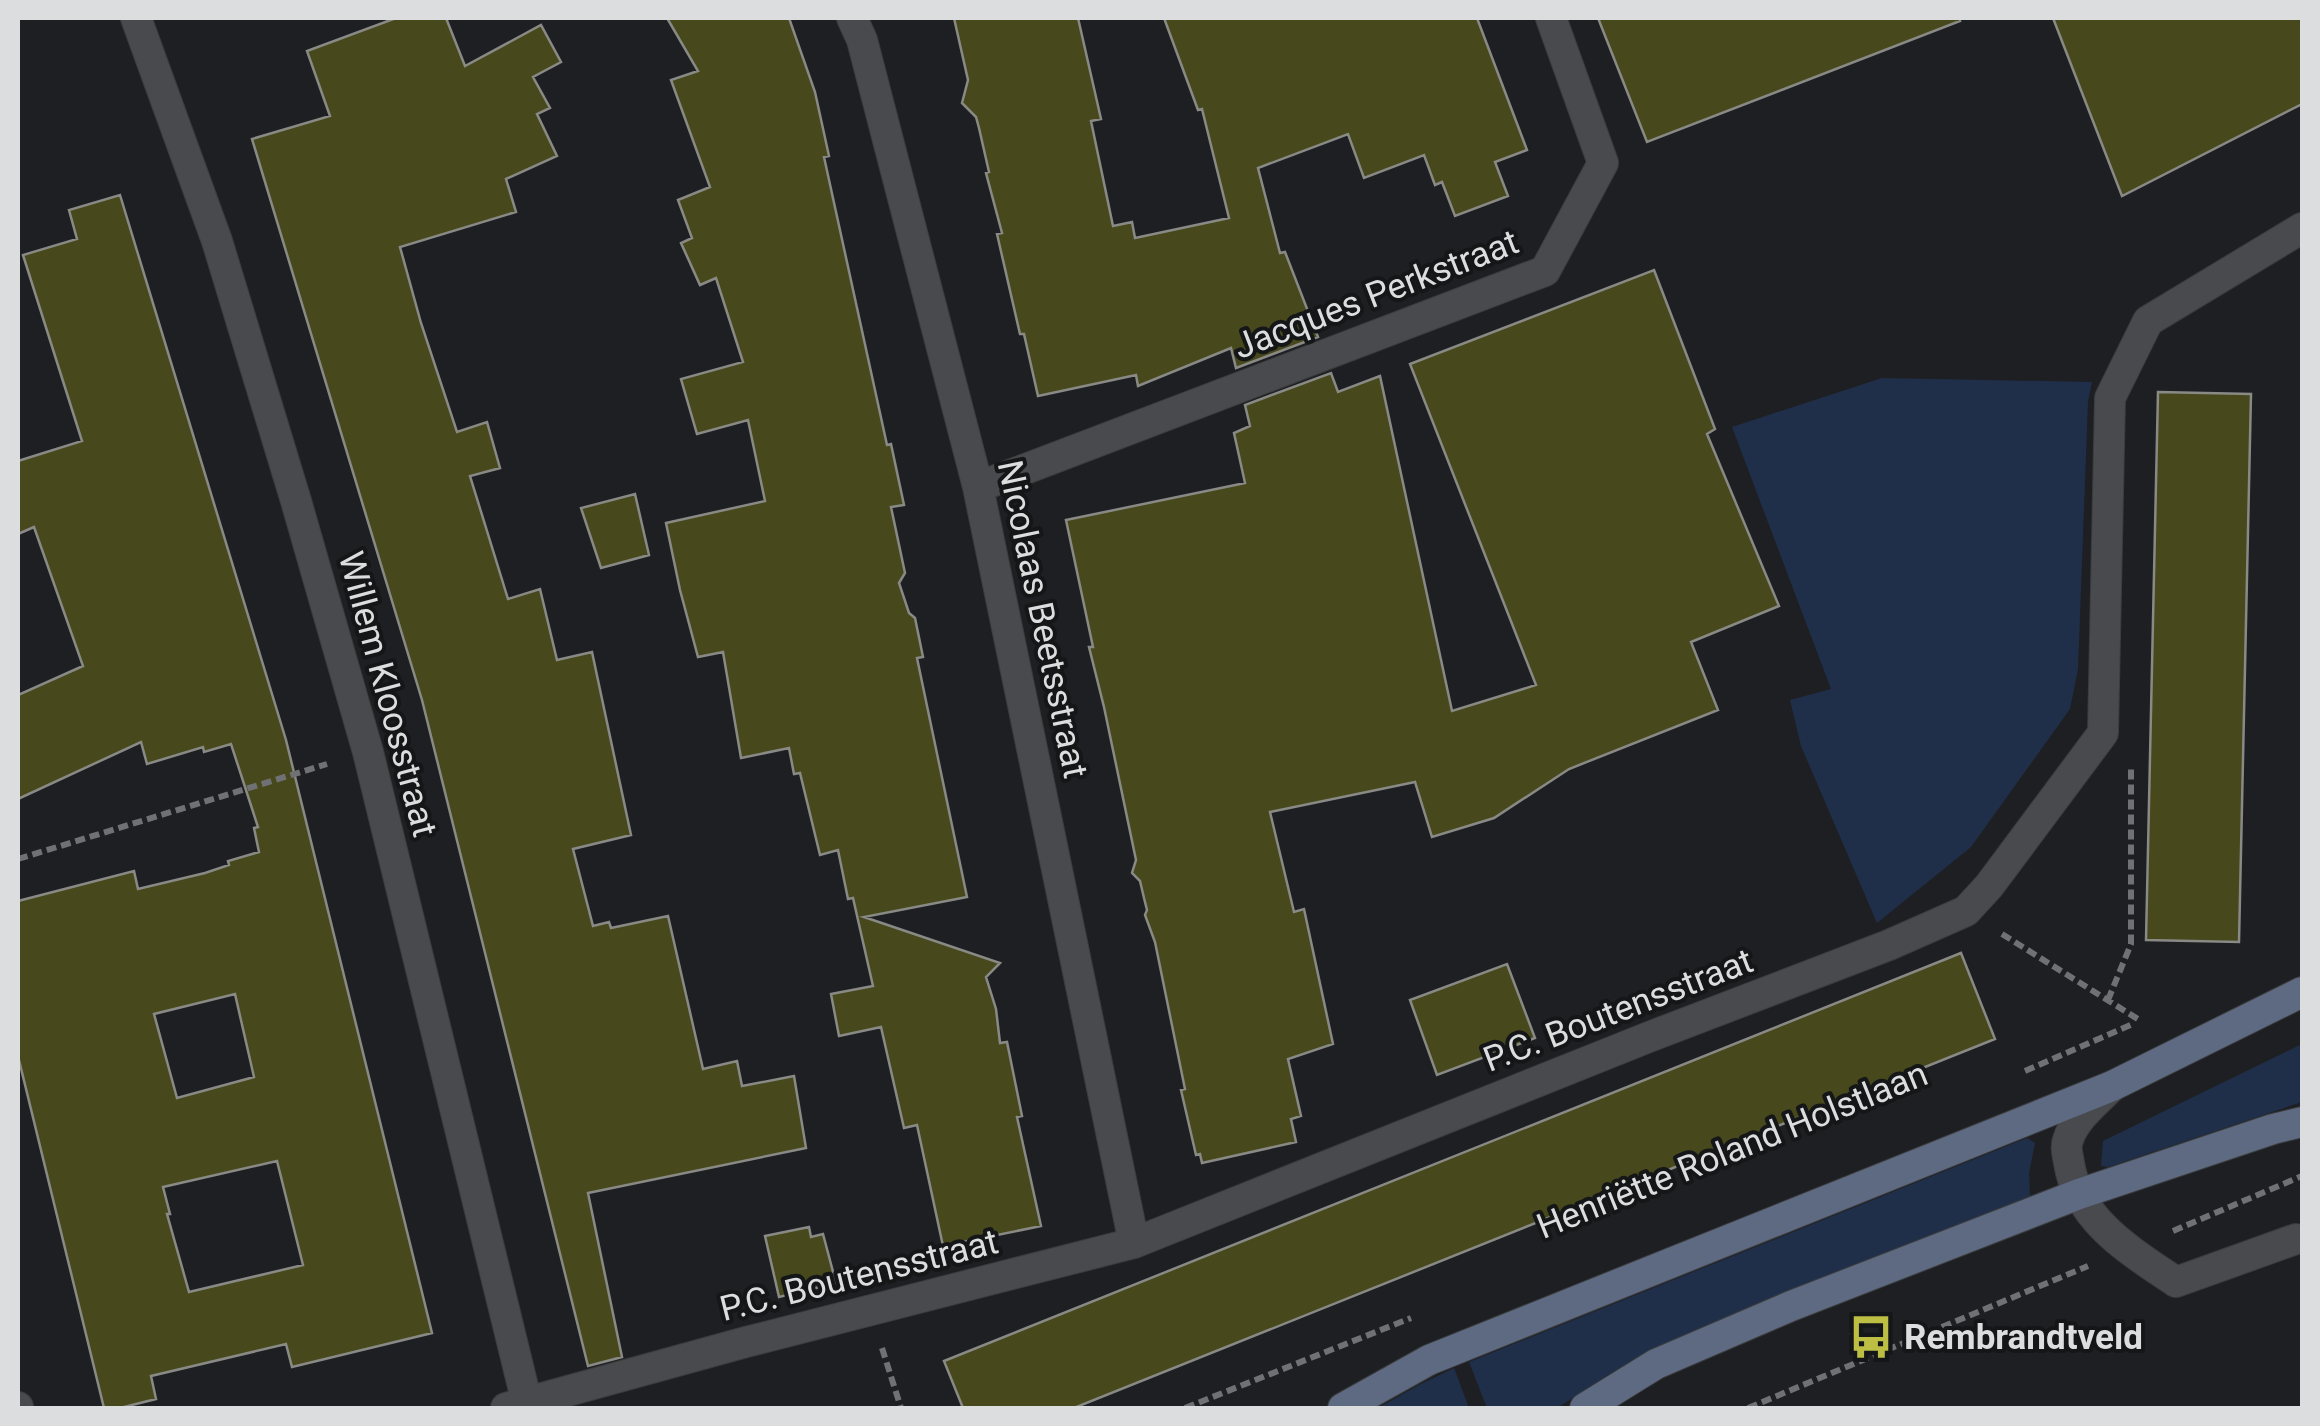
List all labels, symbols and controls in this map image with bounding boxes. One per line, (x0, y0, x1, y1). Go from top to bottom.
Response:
street label: Jacques Perkstraat (1228, 221, 1524, 368)
street label: Nicolaas Beetsstraat (989, 457, 1096, 782)
street label: Willem Kloosstraat (330, 547, 445, 841)
street label: P.C. Boutensstraat (1478, 940, 1759, 1081)
street label: Henriëtte Roland Holstlaan (1531, 1053, 1933, 1248)
street label: P.C. Boutensstraat (716, 1221, 1002, 1330)
bus stop icon: Rembrandtveld (1847, 1313, 1895, 1361)
place label: Rembrandtveld (1904, 1317, 2143, 1358)

